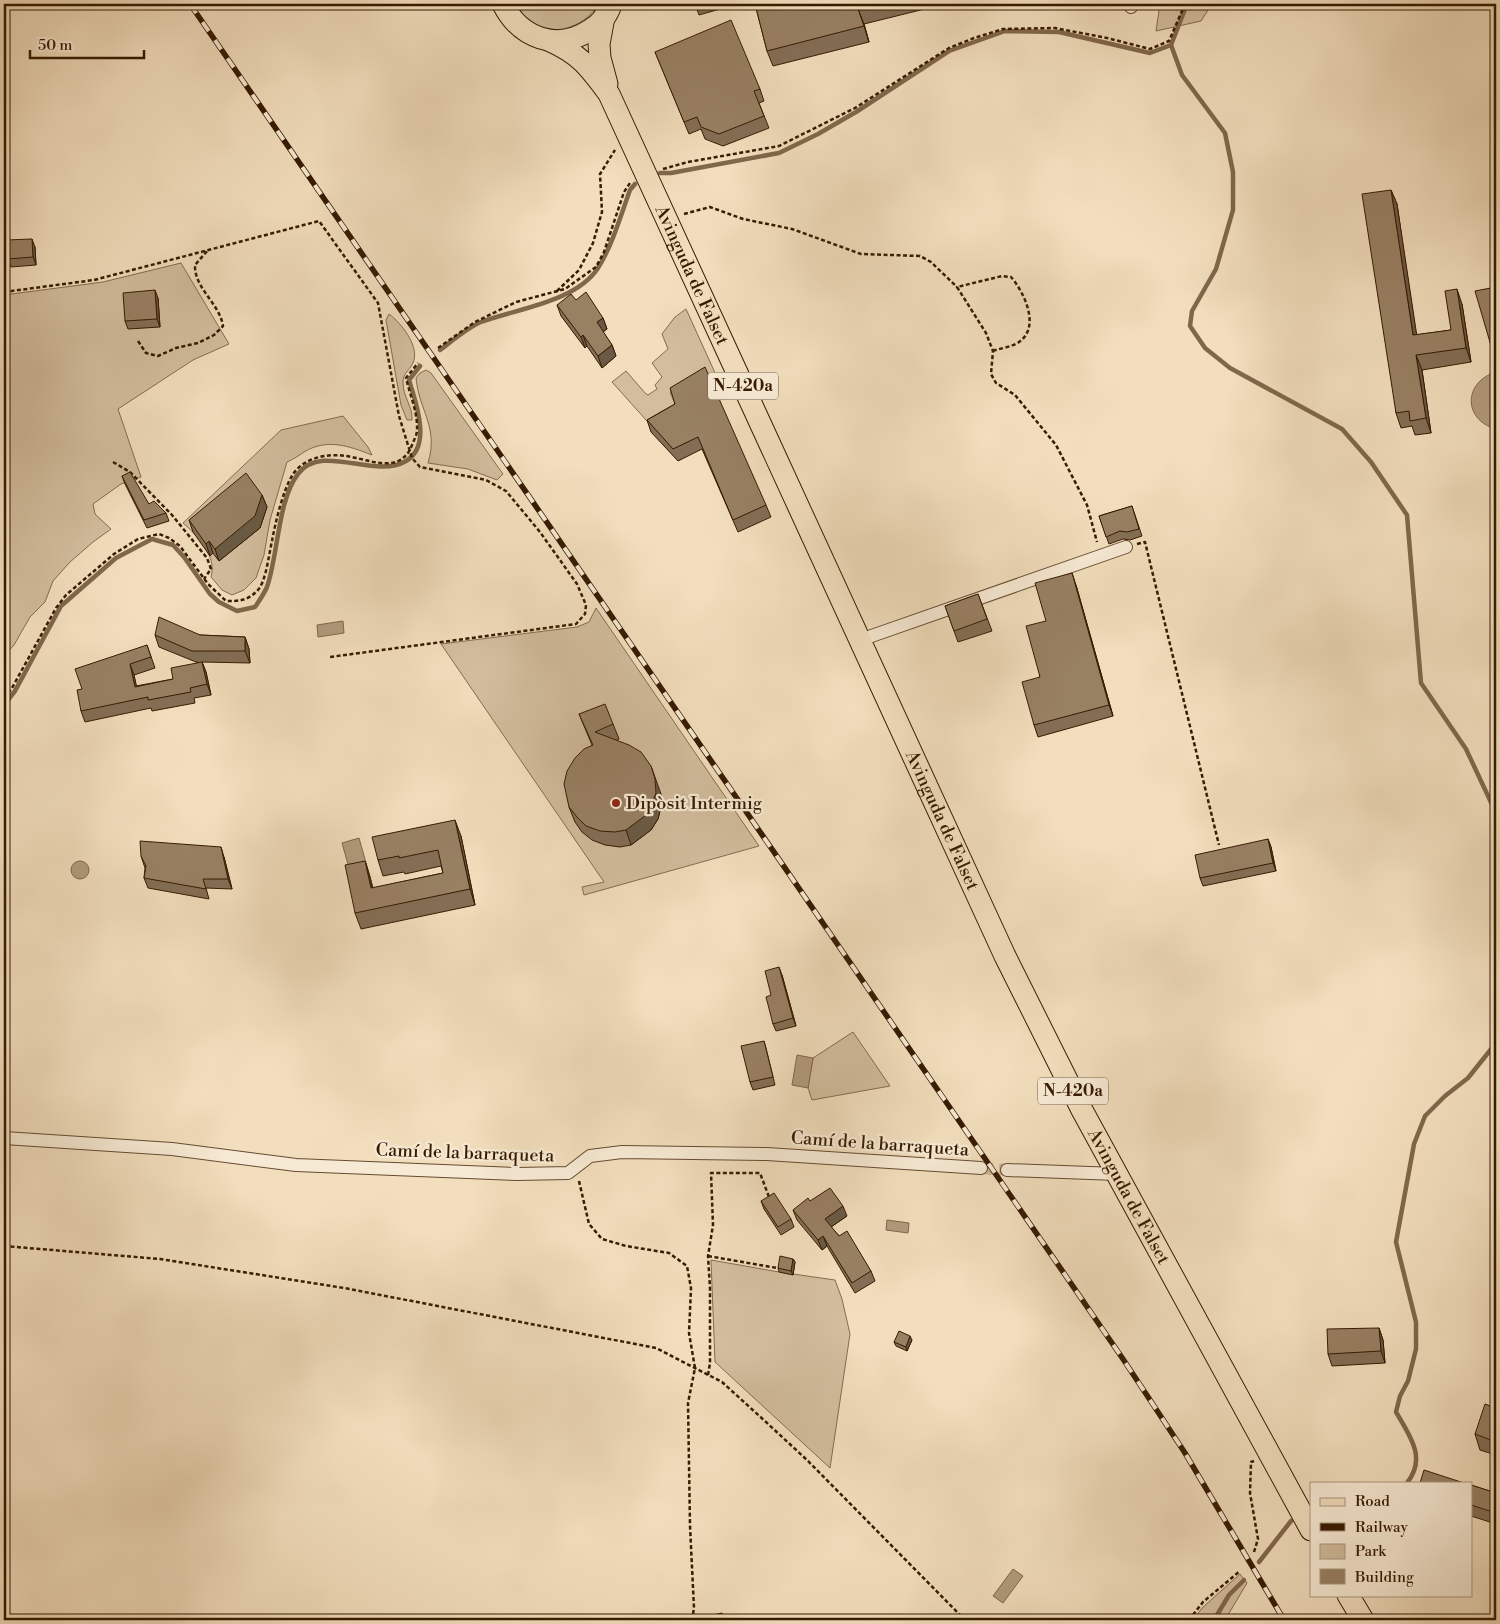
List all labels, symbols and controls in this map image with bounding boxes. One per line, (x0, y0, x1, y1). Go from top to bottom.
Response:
scale bar (30, 28, 144, 60)
text: 50 m (38, 36, 72, 55)
street label: Avinguda de Falset (650, 201, 734, 349)
road number: N-420a (708, 372, 778, 400)
street label: Avinguda de Falset (900, 746, 985, 894)
place label: Dipòsit Intermig (626, 792, 763, 815)
marker: Dipòsit Intermig (610, 797, 622, 809)
road number: N-420a (1038, 1078, 1108, 1104)
street label: Avinguda de Falset (1082, 1124, 1176, 1269)
street label: Camí de la barraqueta (790, 1126, 971, 1162)
street label: Camí de la barraqueta (375, 1138, 556, 1168)
legend (1310, 1482, 1472, 1596)
text: Road (1355, 1492, 1390, 1511)
text: Railway (1355, 1518, 1409, 1537)
text: Park (1355, 1542, 1387, 1561)
text: Building (1354, 1568, 1414, 1587)

